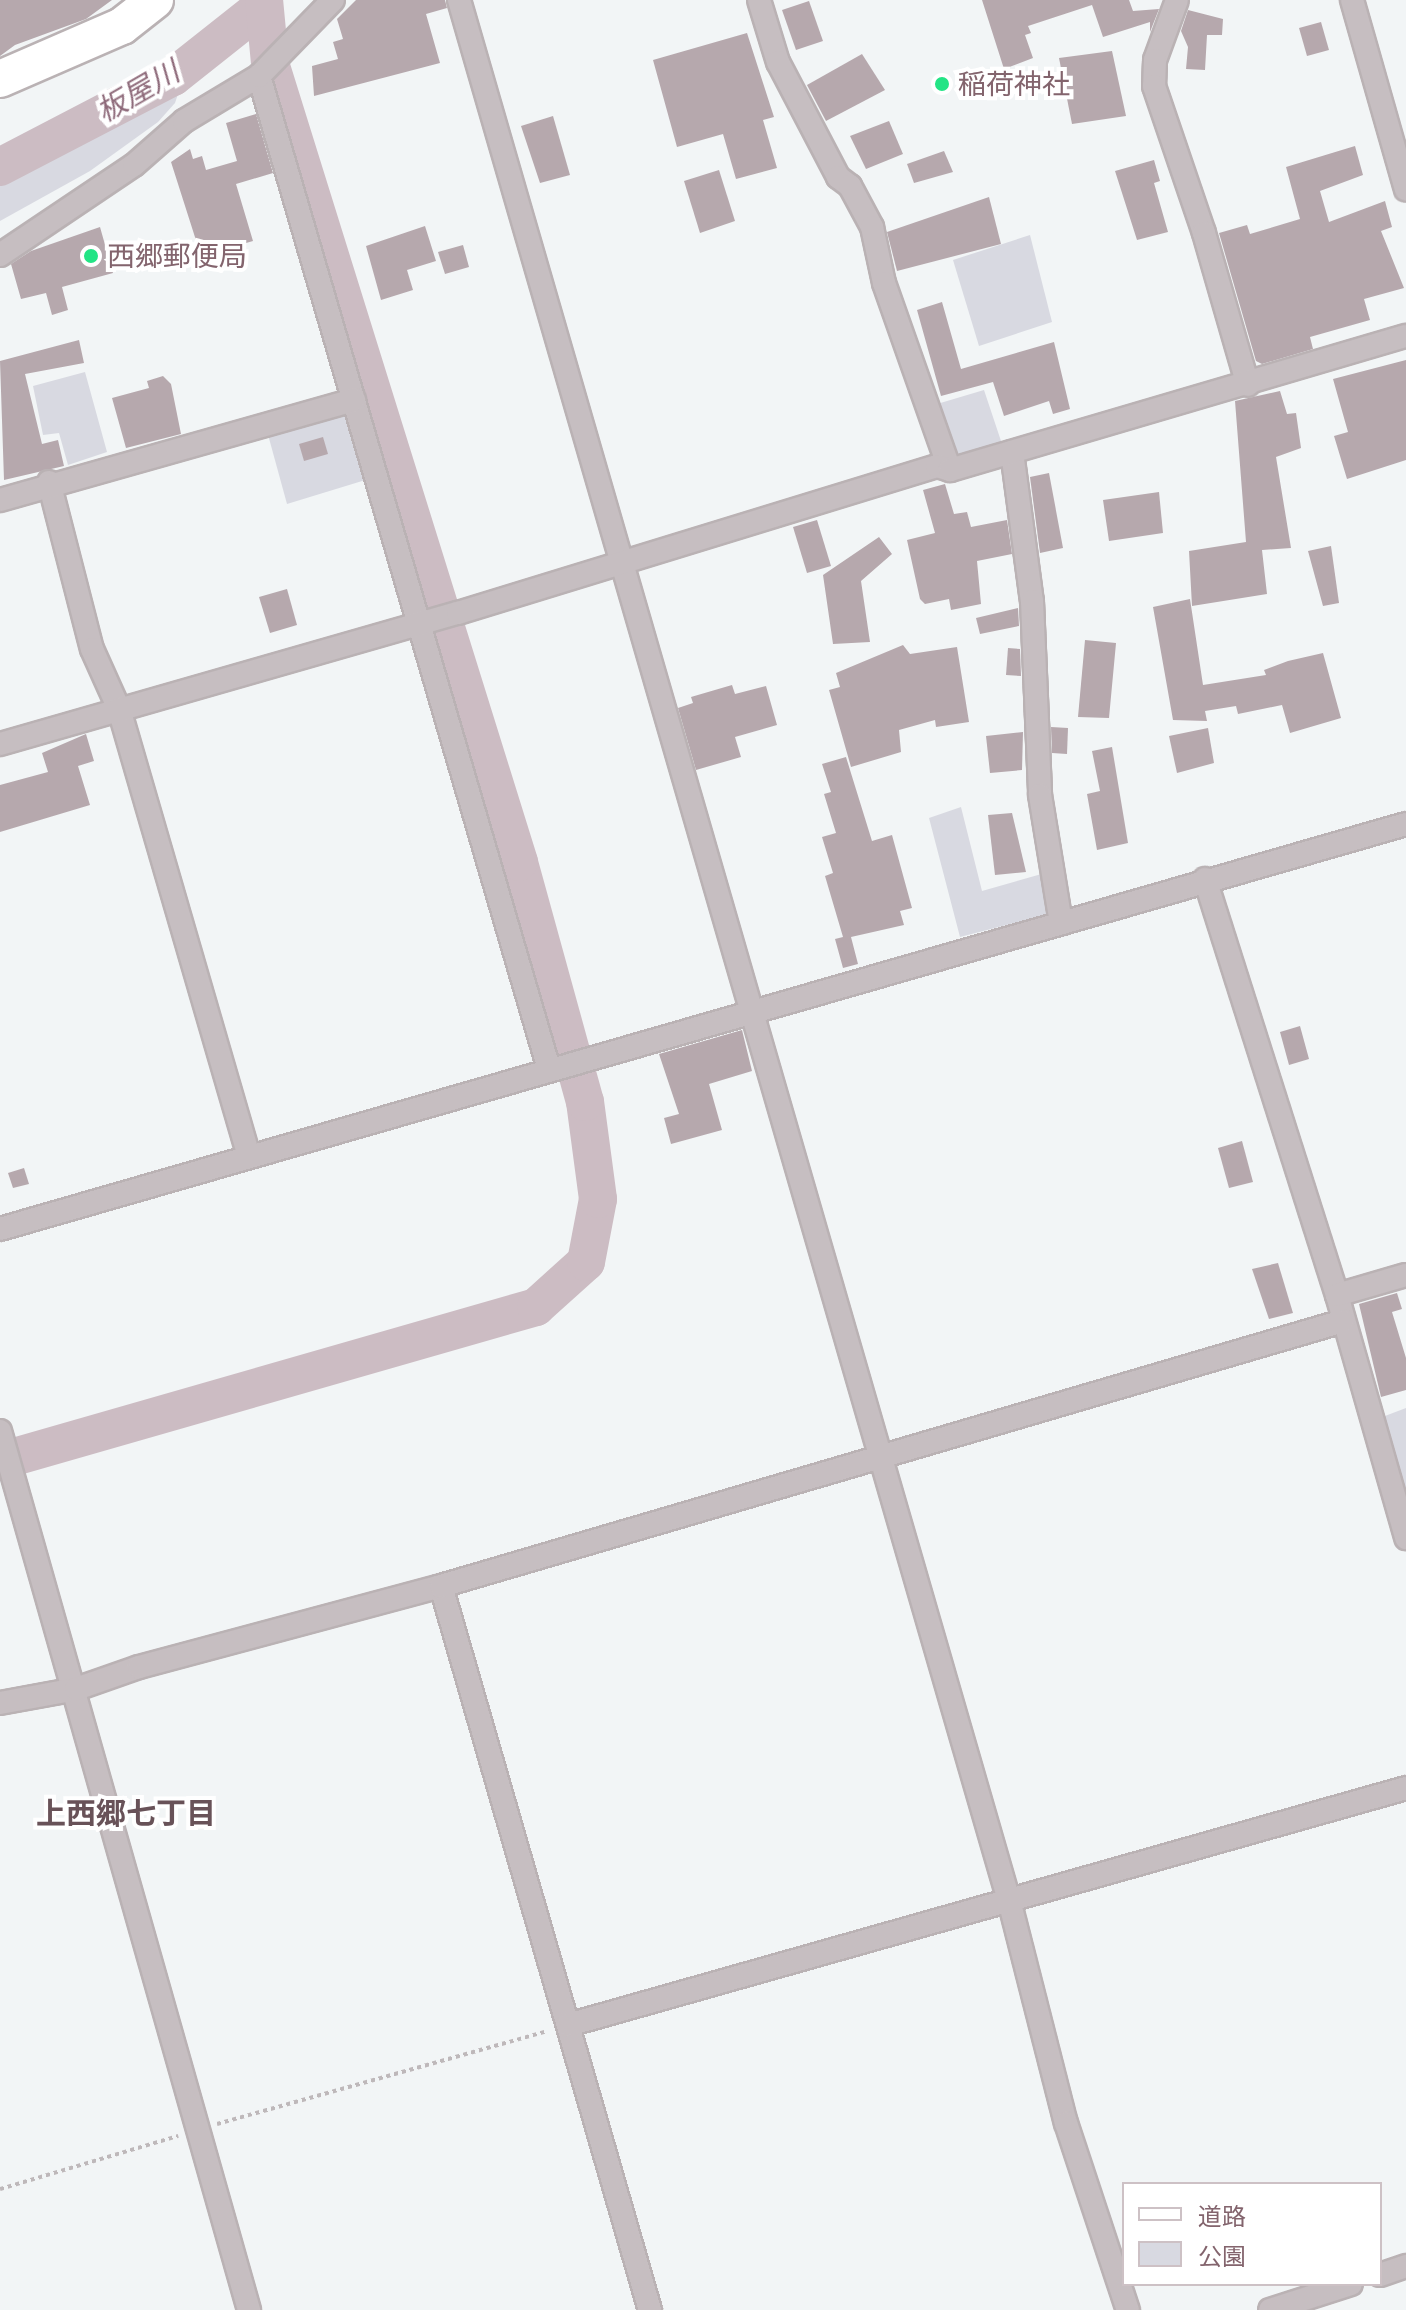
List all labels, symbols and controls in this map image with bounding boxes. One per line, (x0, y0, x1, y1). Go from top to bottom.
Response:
water label: 板屋川 (90, 54, 186, 130)
place label: 稲荷神社 (958, 67, 1070, 101)
marker: 稲荷神社 (933, 75, 951, 93)
place label: 西郷郵便局 (107, 239, 247, 273)
marker: 西郷郵便局 (82, 247, 100, 265)
district label: 上西郷七丁目 (36, 1796, 216, 1832)
legend (1122, 2182, 1382, 2286)
text: 道路 (1198, 2202, 1246, 2231)
text: 公園 (1198, 2242, 1246, 2271)

